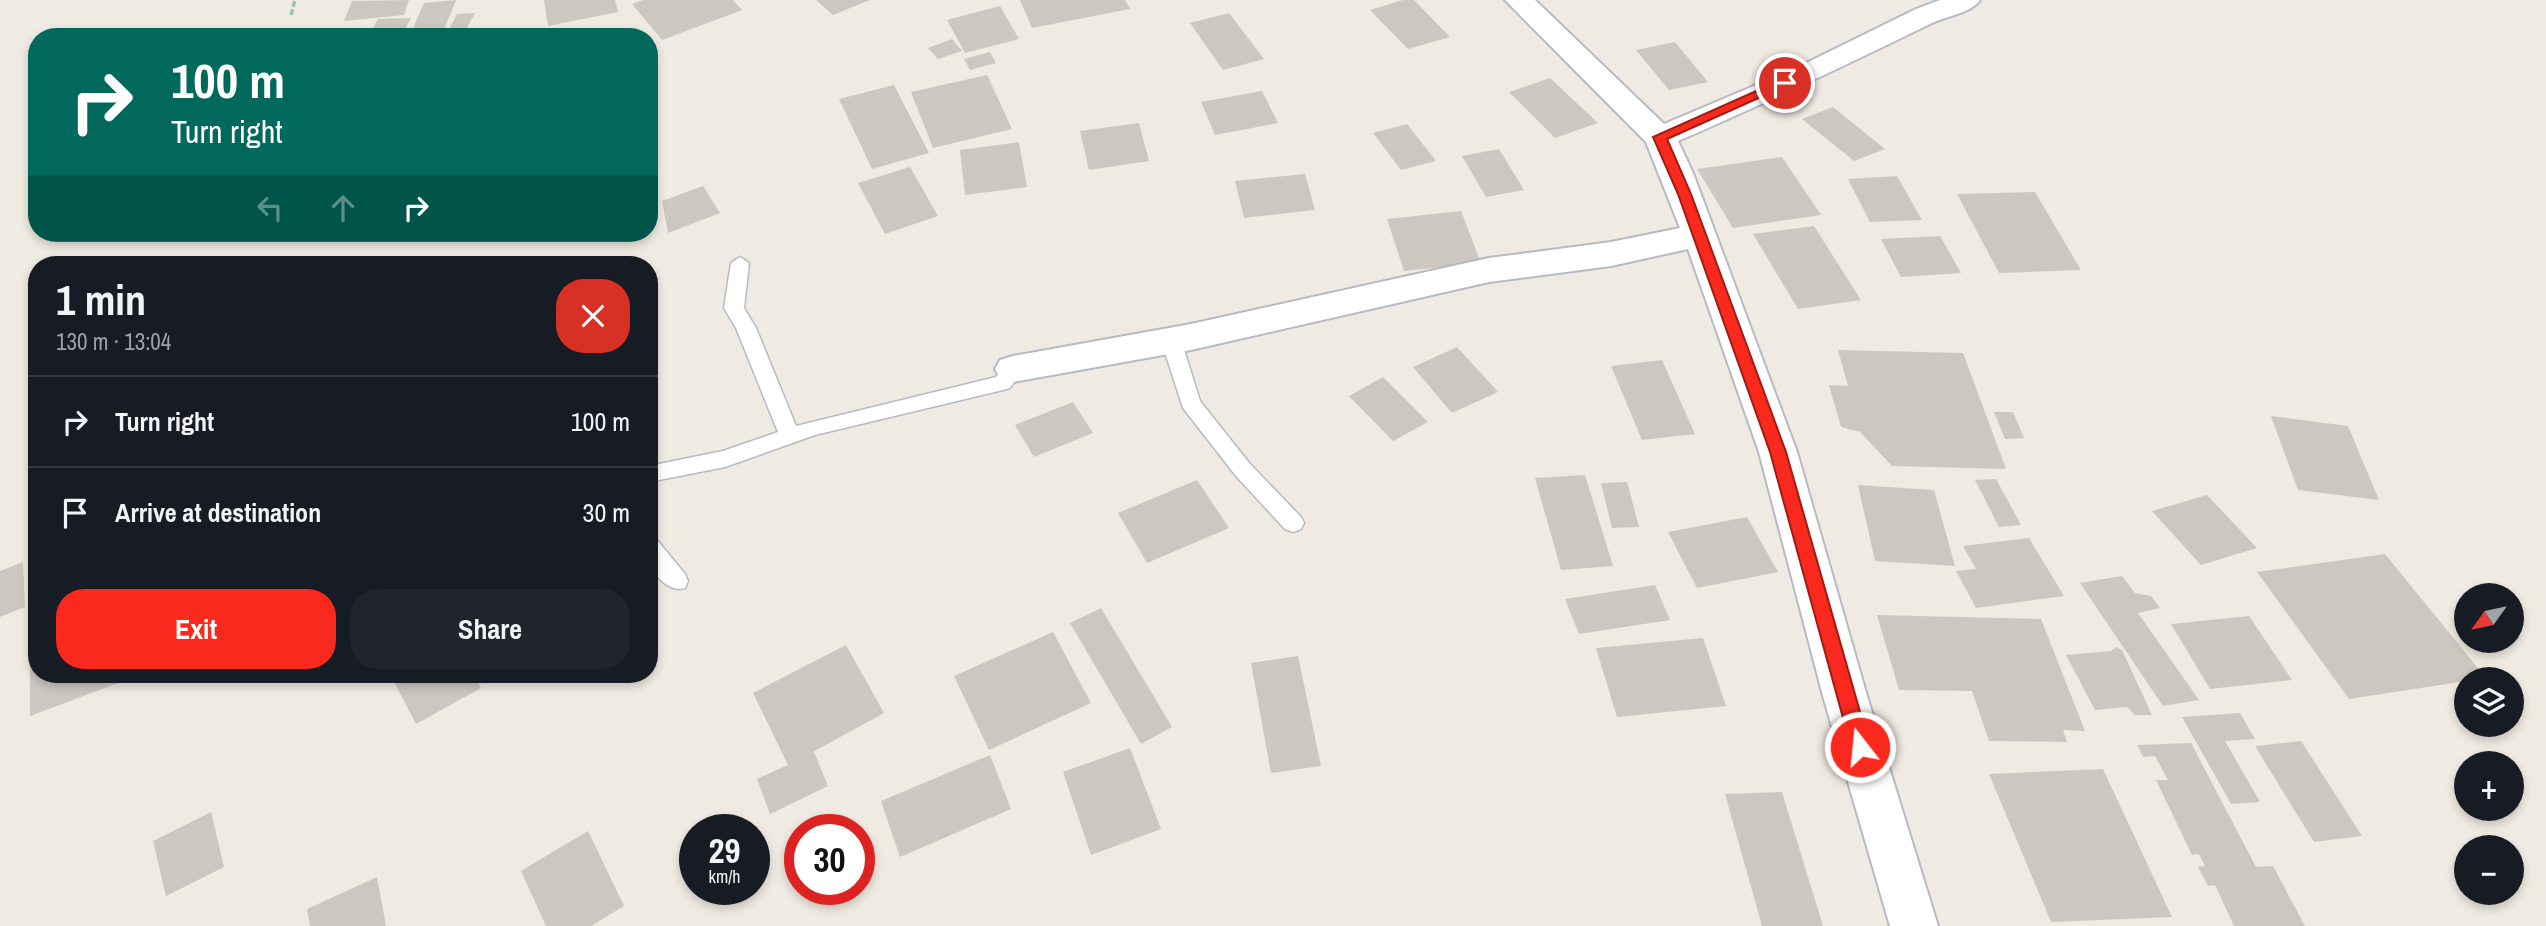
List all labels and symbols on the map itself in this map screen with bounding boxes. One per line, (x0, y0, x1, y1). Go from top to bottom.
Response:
pin (1755, 53, 1815, 113)
north arrow (2454, 583, 2524, 653)
position arrow (1823, 710, 1897, 784)
speed limit sign: 30 (784, 814, 875, 905)

